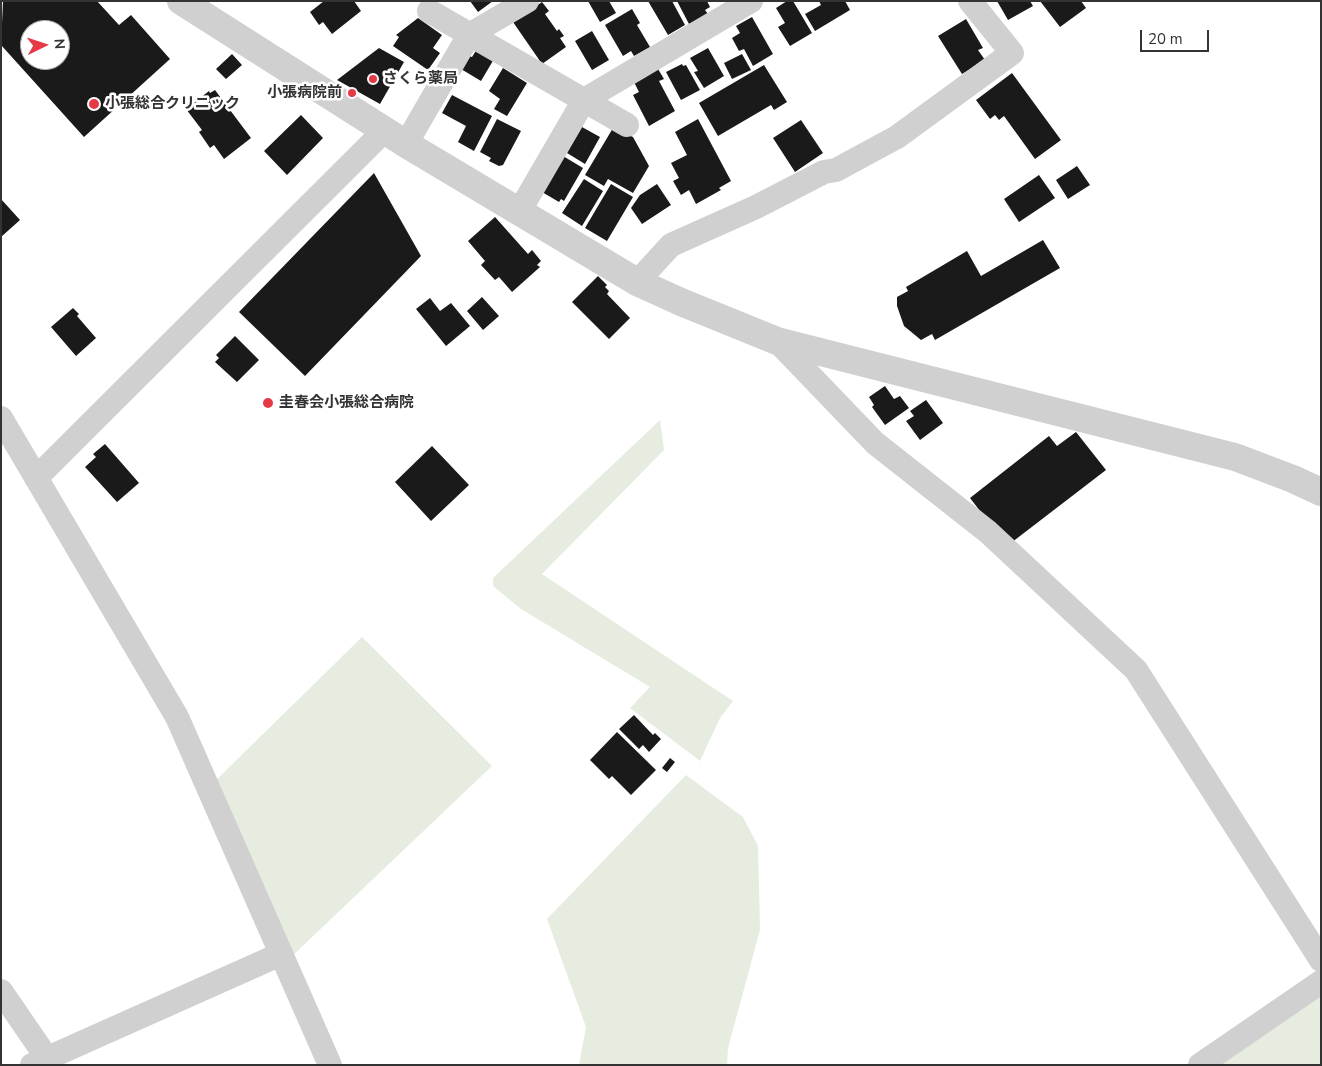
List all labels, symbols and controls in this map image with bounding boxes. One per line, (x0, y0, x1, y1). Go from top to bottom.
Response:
north arrow (20, 20, 70, 70)
scale bar (1142, 20, 1211, 52)
text: 20 m (1148, 29, 1183, 49)
text: N (50, 38, 69, 50)
place label: さくら薬局 (383, 70, 458, 88)
marker: さくら薬局 (367, 73, 379, 85)
place label: 小張病院前 (267, 84, 342, 102)
marker: 小張病院前 (346, 87, 358, 99)
place label: 小張総合クリニック (105, 95, 240, 113)
marker: 小張総合クリニック (87, 97, 101, 111)
place label: 圭春会小張総合病院 (279, 394, 414, 412)
marker: 圭春会小張総合病院 (261, 396, 275, 410)

